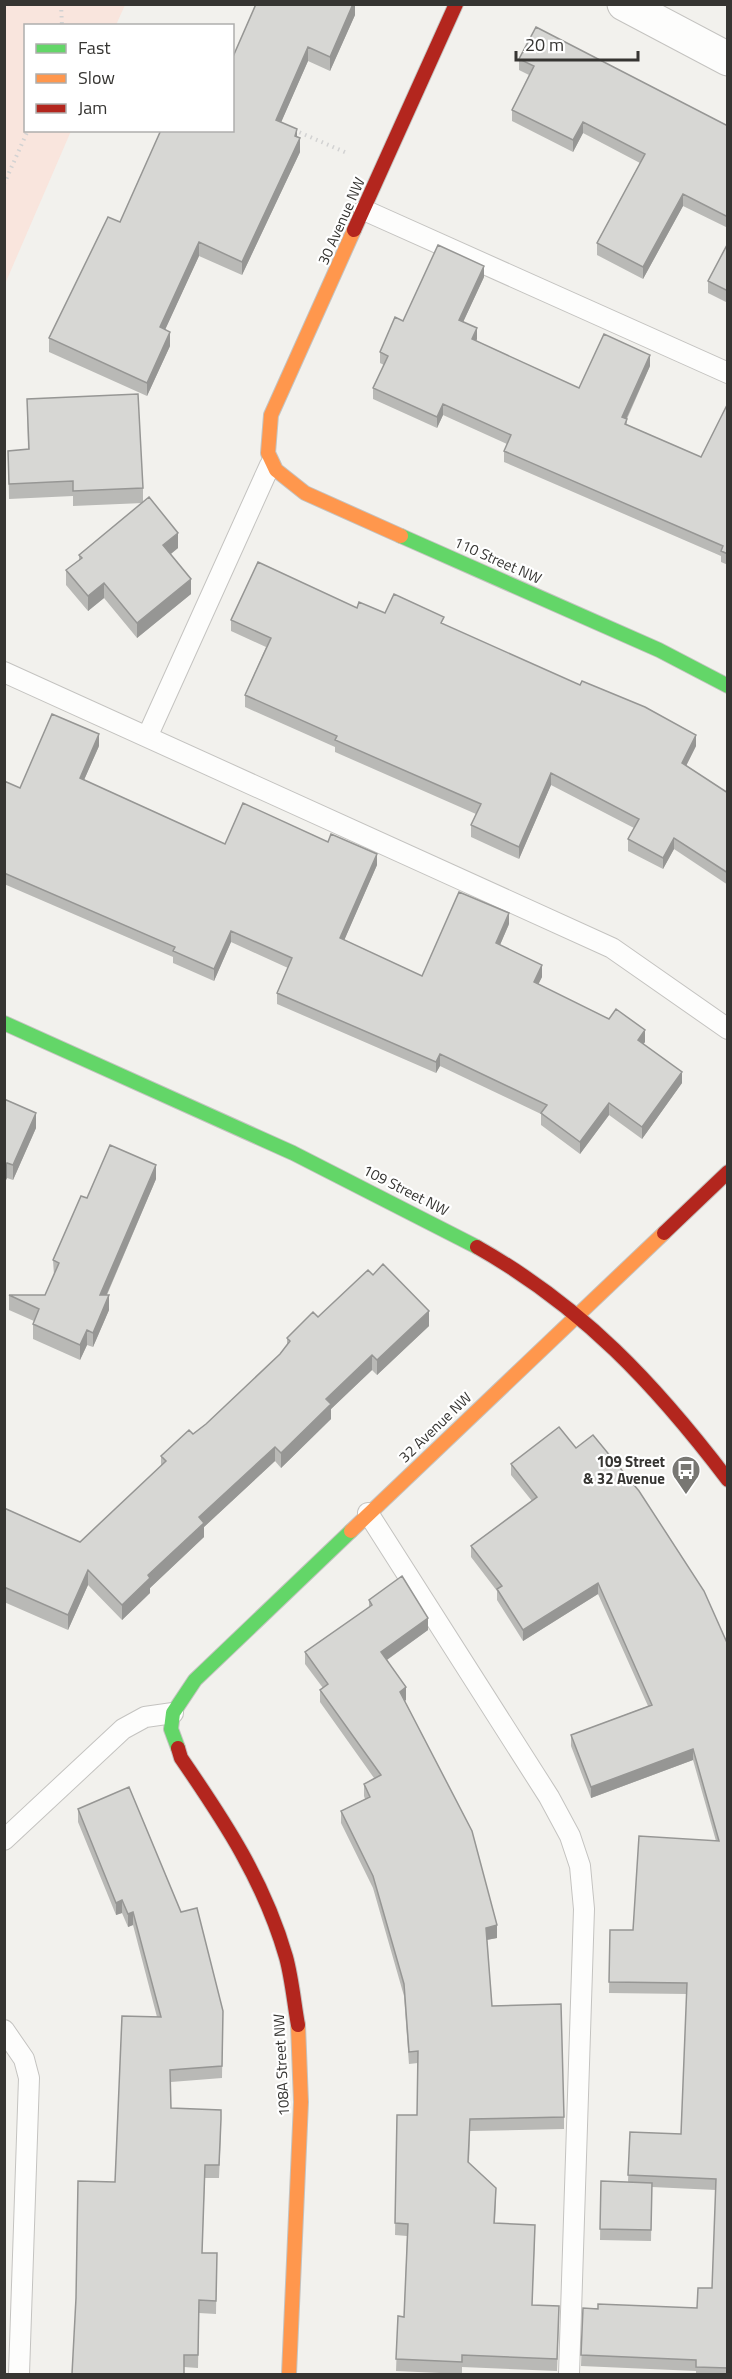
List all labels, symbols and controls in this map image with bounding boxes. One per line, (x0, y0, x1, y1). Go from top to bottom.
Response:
legend (24, 24, 234, 132)
scale bar (516, 24, 638, 62)
text: 20 m (525, 31, 564, 58)
text: Fast (78, 34, 111, 61)
text: Slow (78, 64, 115, 91)
text: Jam (78, 94, 107, 121)
street label: 30 Avenue NW (311, 173, 371, 269)
street label: 110 Street NW (450, 530, 546, 590)
street label: 109 Street NW (359, 1158, 453, 1222)
street label: 32 Avenue NW (393, 1386, 477, 1468)
place label: 109 Street & 32 Avenue (583, 1450, 666, 1490)
bus stop icon: 109 Street & 32 Avenue (670, 1454, 702, 1496)
street label: 108A Street NW (267, 2013, 295, 2117)

